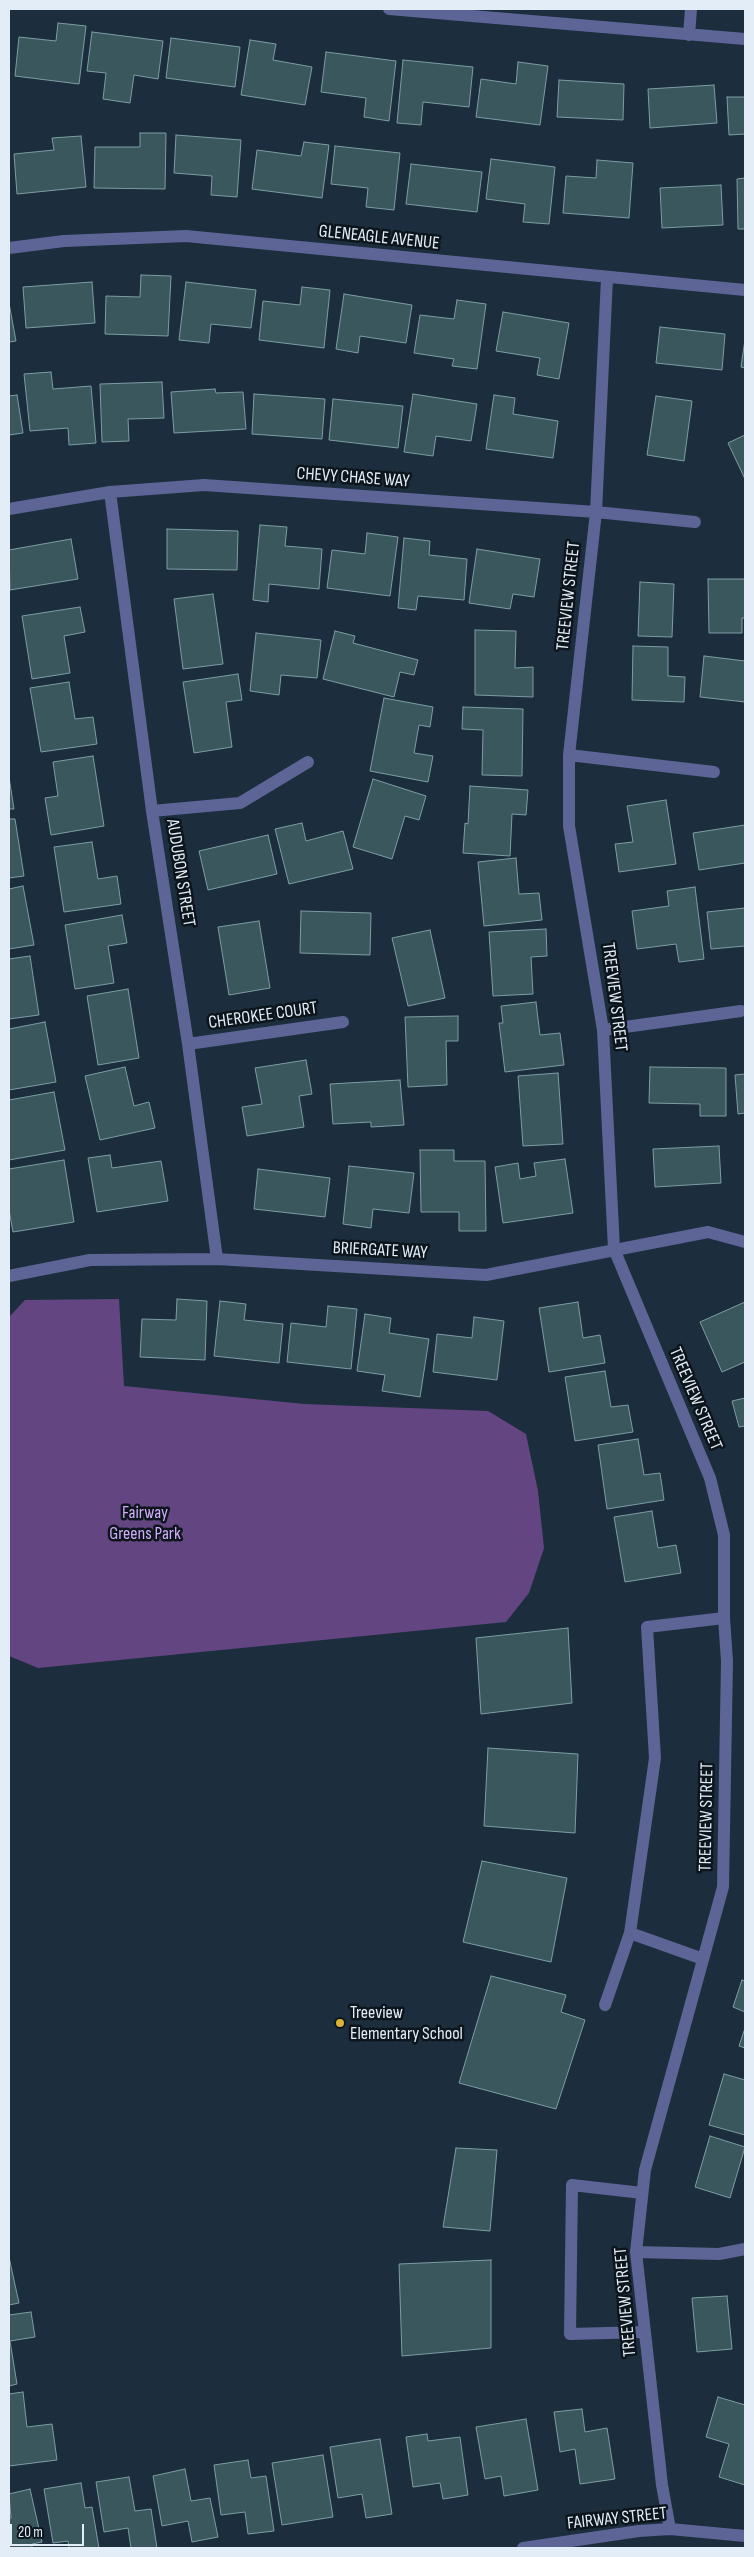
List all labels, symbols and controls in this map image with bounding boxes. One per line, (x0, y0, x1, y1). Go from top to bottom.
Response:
street label: GLENEAGLE AVENUE (318, 221, 440, 255)
street label: CHEVY CHASE WAY (296, 463, 410, 493)
street label: TREEVIEW STREET (553, 540, 585, 652)
street label: AUDUBON STREET (161, 818, 199, 928)
street label: TREEVIEW STREET (597, 941, 631, 1053)
street label: CHEROKEE COURT (207, 998, 319, 1034)
street label: BRIERGATE WAY (332, 1238, 428, 1264)
street label: TREEVIEW STREET (664, 1344, 726, 1454)
park label: Fairway Greens Park (109, 1502, 181, 1545)
street label: TREEVIEW STREET (695, 1762, 719, 1872)
place label: Treeview Elementary School (350, 2002, 463, 2045)
marker: Treeview Elementary School (334, 2017, 346, 2029)
street label: TREEVIEW STREET (610, 2247, 642, 2357)
street label: FAIRWAY STREET (566, 2503, 668, 2535)
scale bar (12, 2514, 86, 2546)
text: 20 m (18, 2523, 43, 2542)

